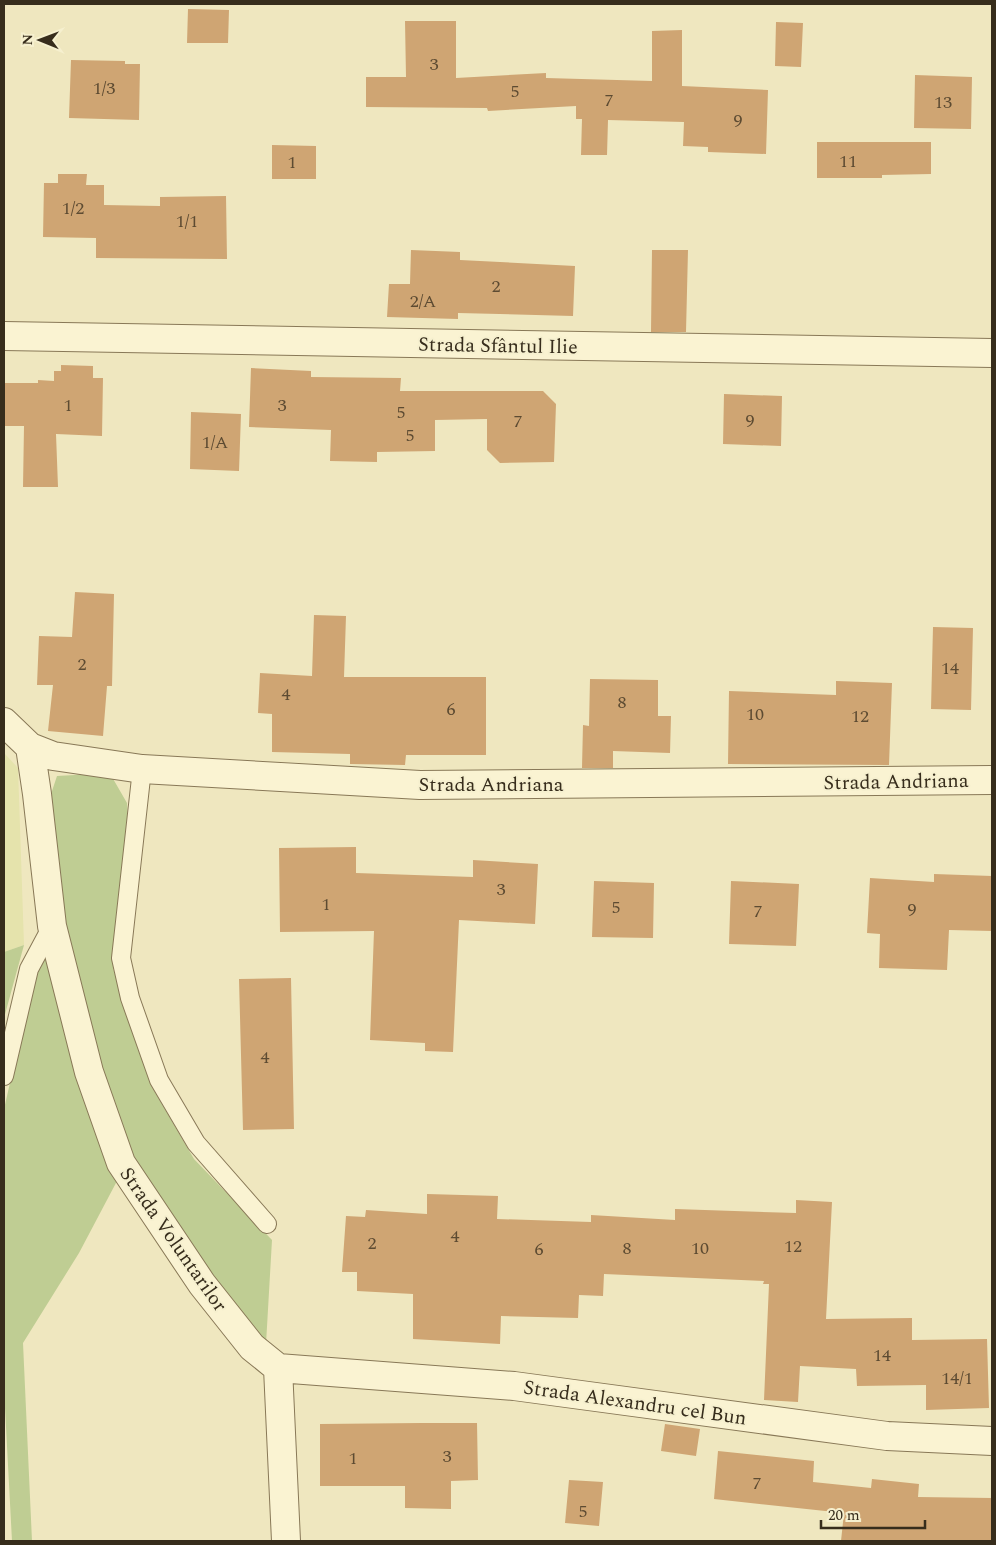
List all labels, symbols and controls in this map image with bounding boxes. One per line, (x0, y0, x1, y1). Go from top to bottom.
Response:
north arrow (15, 15, 65, 65)
text: N (17, 34, 38, 46)
house number: 3 (430, 51, 439, 78)
house number: 1/3 (93, 75, 115, 102)
house number: 5 (511, 78, 520, 105)
house number: 7 (605, 87, 614, 114)
house number: 13 (934, 89, 952, 116)
house number: 9 (734, 107, 743, 134)
house number: 11 (839, 148, 857, 175)
house number: 1 (288, 149, 297, 176)
house number: 1/2 (62, 195, 84, 222)
house number: 1/1 (176, 208, 198, 235)
house number: 2 (492, 273, 501, 300)
house number: 2/A (410, 288, 436, 315)
street label: Strada Sfântul Ilie (418, 330, 578, 362)
house number: 1 (64, 392, 73, 419)
house number: 3 (278, 392, 287, 419)
house number: 5 (397, 399, 406, 426)
house number: 9 (746, 407, 755, 434)
house number: 7 (514, 408, 523, 435)
house number: 5 (406, 422, 415, 449)
house number: 1/A (202, 429, 228, 456)
house number: 2 (78, 651, 87, 678)
house number: 14 (941, 655, 959, 682)
house number: 4 (282, 681, 291, 708)
house number: 8 (618, 689, 627, 716)
house number: 6 (447, 696, 456, 723)
house number: 10 (746, 701, 764, 728)
house number: 12 (851, 703, 869, 730)
street label: Strada Andriana (823, 766, 969, 798)
street label: Strada Andriana (418, 770, 564, 800)
house number: 3 (497, 876, 506, 903)
house number: 1 (322, 891, 331, 918)
house number: 5 (612, 894, 621, 921)
house number: 9 (908, 896, 917, 923)
house number: 7 (754, 898, 763, 925)
house number: 4 (261, 1044, 270, 1071)
street label: Strada Voluntarilor (112, 1161, 235, 1318)
house number: 4 (451, 1223, 460, 1250)
house number: 2 (368, 1230, 377, 1257)
house number: 12 (784, 1233, 802, 1260)
house number: 8 (623, 1235, 632, 1262)
house number: 10 (691, 1235, 709, 1262)
house number: 6 (535, 1236, 544, 1263)
house number: 14 (873, 1342, 891, 1369)
house number: 14/1 (941, 1365, 973, 1392)
street label: Strada Alexandru cel Bun (521, 1372, 748, 1434)
house number: 3 (443, 1443, 452, 1470)
house number: 1 (349, 1445, 358, 1472)
house number: 7 (753, 1470, 762, 1497)
house number: 5 (579, 1498, 588, 1525)
scale bar (821, 1498, 925, 1530)
text: 20 m (828, 1504, 860, 1527)

